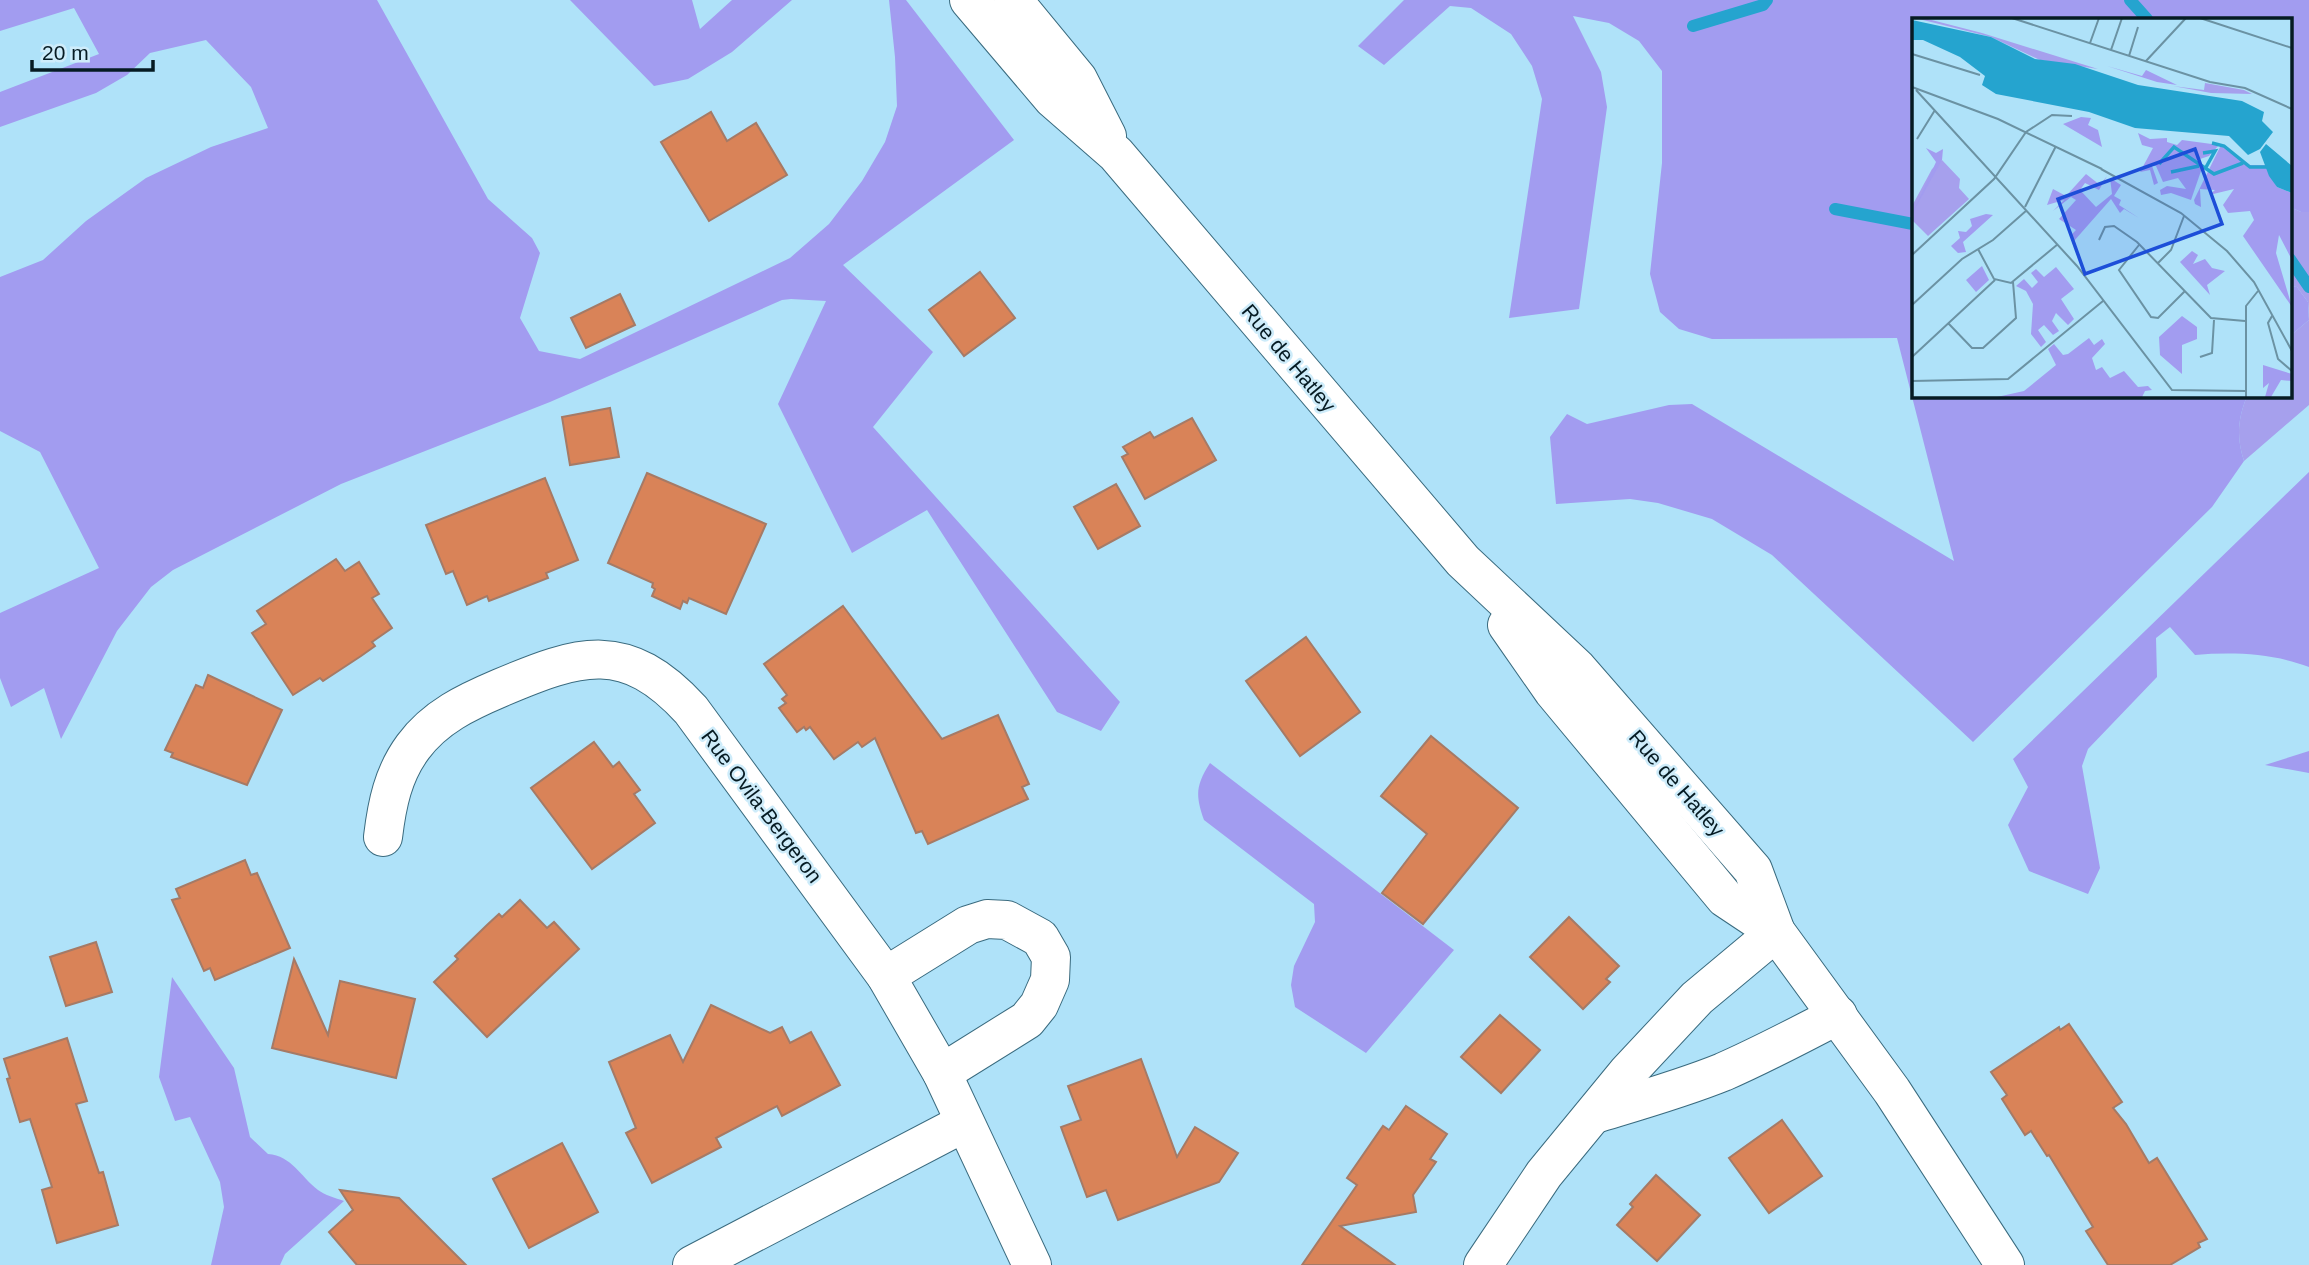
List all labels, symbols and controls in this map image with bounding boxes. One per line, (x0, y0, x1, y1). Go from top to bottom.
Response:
inset map (1912, 18, 2292, 397)
scale bar (32, 28, 152, 72)
text: 20 m (42, 41, 89, 64)
street label: Rue de Hatley (1237, 300, 1341, 417)
street label: Rue Ovila-Bergeron (697, 725, 827, 887)
street label: Rue de Hatley (1625, 725, 1730, 841)

